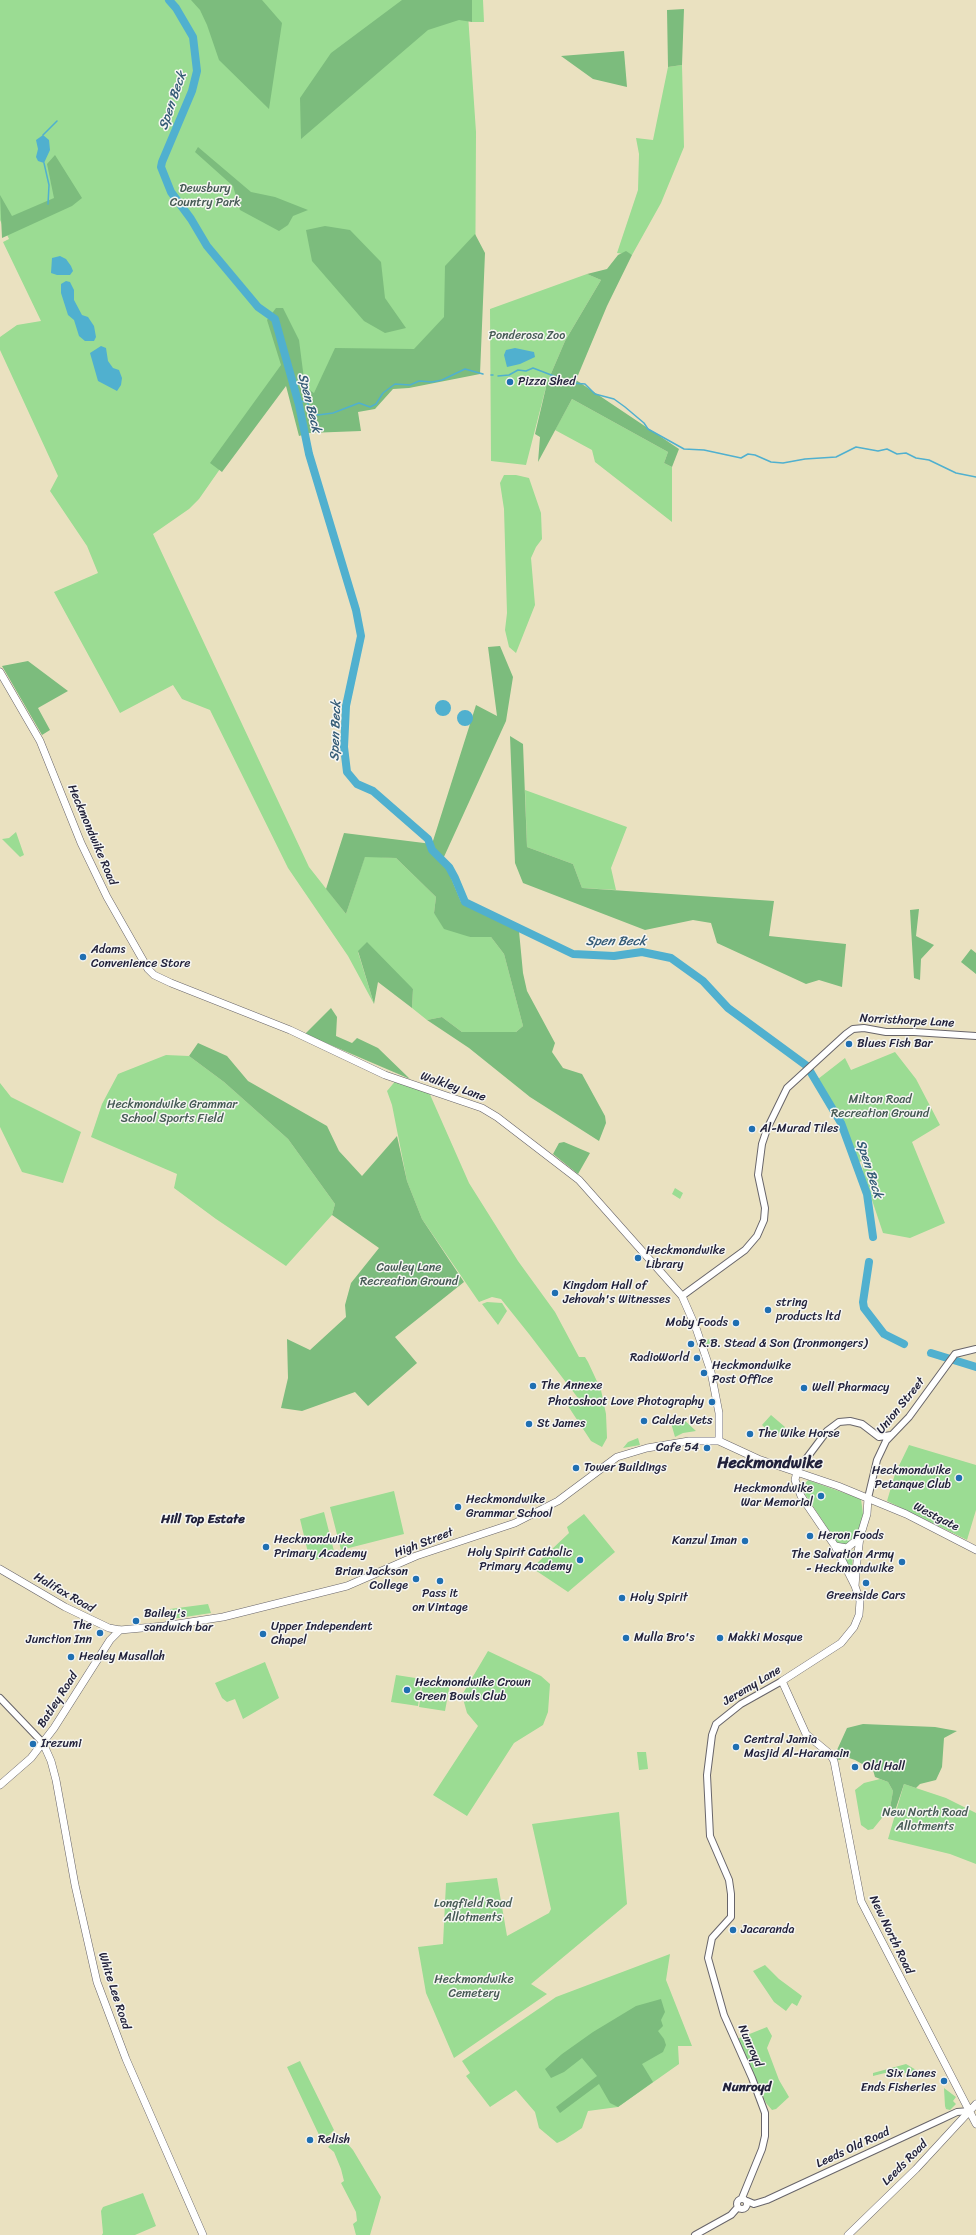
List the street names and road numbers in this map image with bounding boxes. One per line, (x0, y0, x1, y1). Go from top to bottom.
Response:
street label: Heckmondwike Road (64, 782, 120, 888)
street label: Norristhorpe Lane (859, 1011, 955, 1031)
street label: Walkley Lane (418, 1069, 488, 1105)
street label: Union Street (874, 1375, 928, 1437)
street label: Westgate (911, 1499, 961, 1535)
street label: High Street (392, 1525, 456, 1561)
street label: Halifax Road (31, 1570, 97, 1616)
street label: Jeremy Lane (720, 1663, 784, 1709)
street label: Batley Road (35, 1669, 81, 1731)
street label: New North Road (866, 1893, 916, 1977)
street label: White Lee Road (95, 1951, 133, 2031)
street label: Nunroyd (734, 2023, 766, 2069)
street label: Leeds Old Road (814, 2125, 892, 2171)
street label: Leeds Road (879, 2137, 931, 2189)

